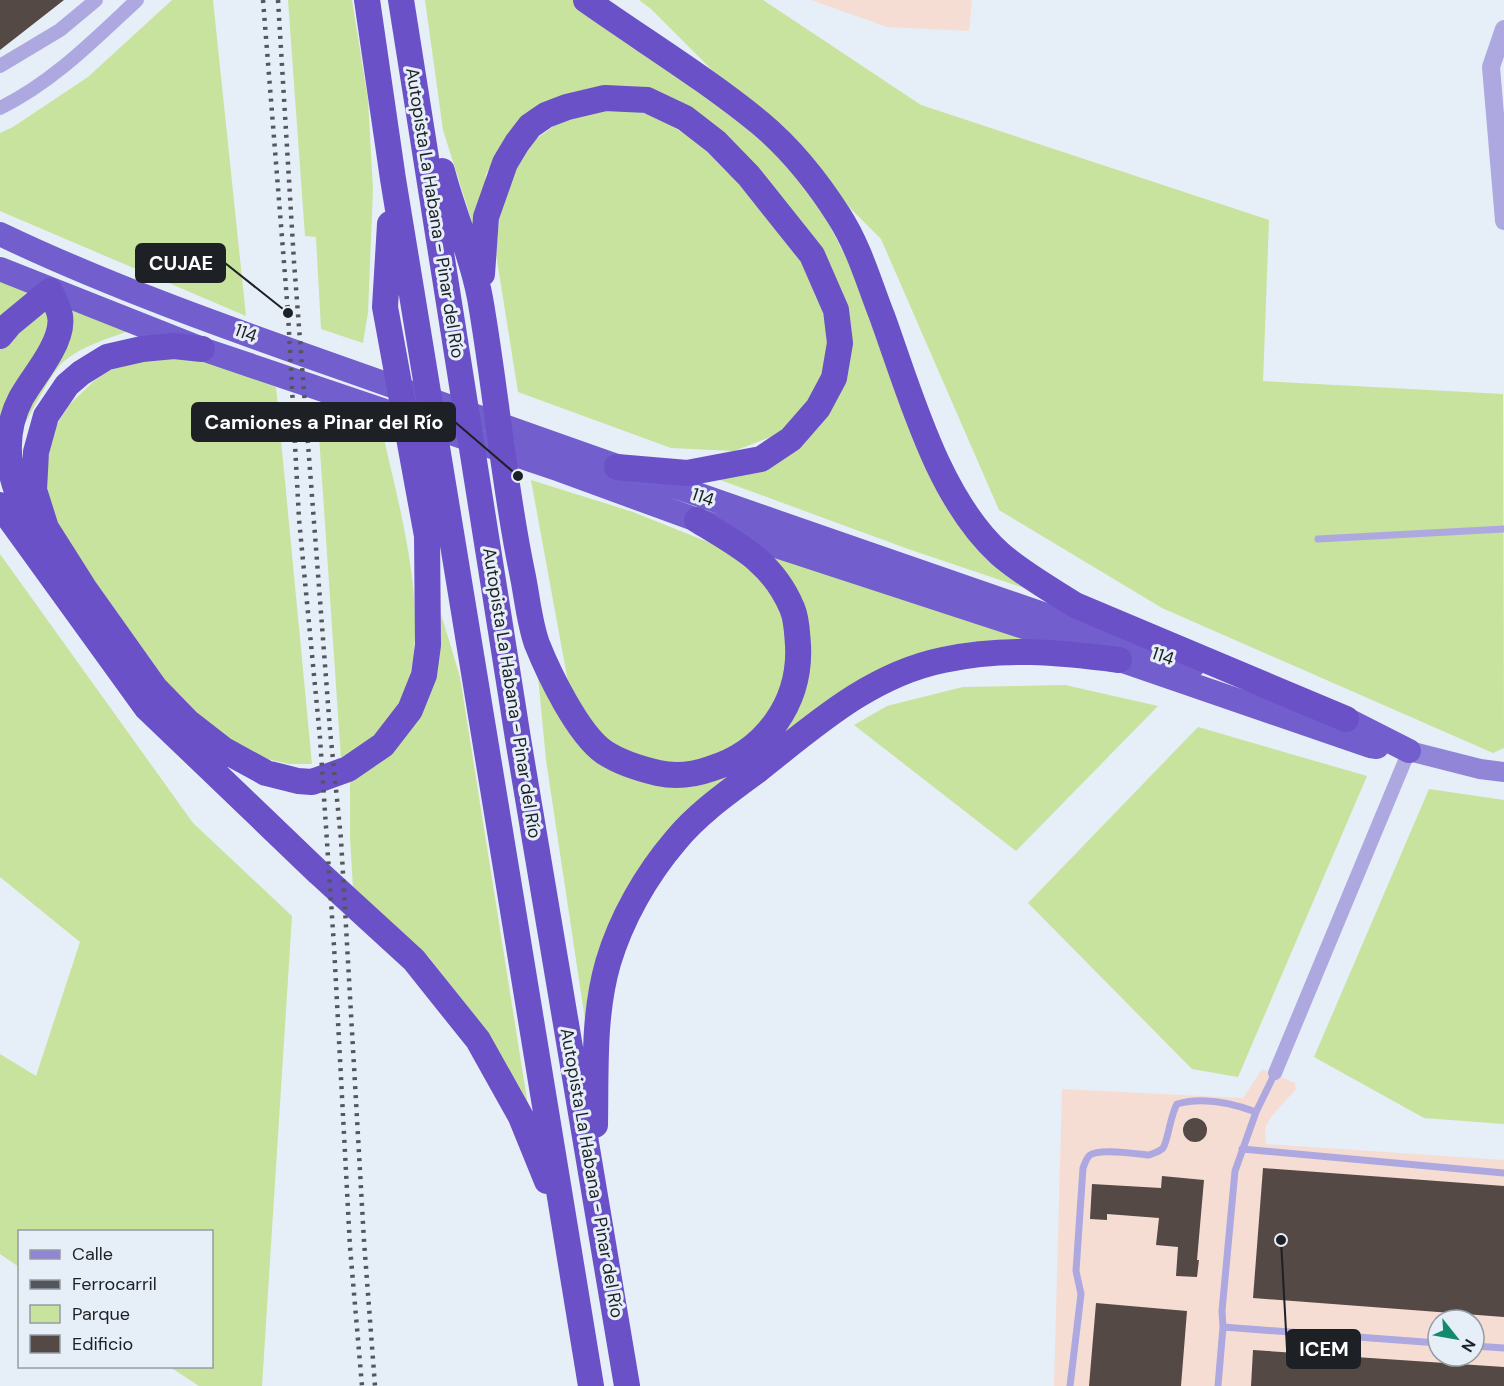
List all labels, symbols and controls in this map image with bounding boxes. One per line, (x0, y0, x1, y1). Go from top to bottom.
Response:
street label: Autopista La Habana - Pinar del Río (400, 66, 470, 360)
callout: CUJAE (136, 244, 225, 282)
text: CUJAE (149, 250, 213, 276)
street label: 114 (231, 318, 261, 348)
callout: Camiones a Pinar del Río (192, 403, 455, 441)
text: Camiones a Pinar del Río (204, 409, 444, 435)
street label: 114 (689, 482, 717, 512)
street label: Autopista La Habana - Pinar del Río (477, 546, 547, 840)
street label: 114 (1149, 641, 1177, 671)
street label: Autopista La Habana - Pinar del Río (555, 1026, 629, 1320)
legend (18, 1230, 213, 1368)
text: Calle (72, 1242, 113, 1266)
text: Ferrocarril (72, 1272, 157, 1296)
text: Parque (72, 1302, 130, 1326)
north arrow (1426, 1308, 1486, 1368)
callout: ICEM (1287, 1330, 1360, 1368)
text: Edificio (72, 1332, 133, 1356)
text: N (1456, 1335, 1480, 1356)
text: ICEM (1299, 1336, 1349, 1362)

